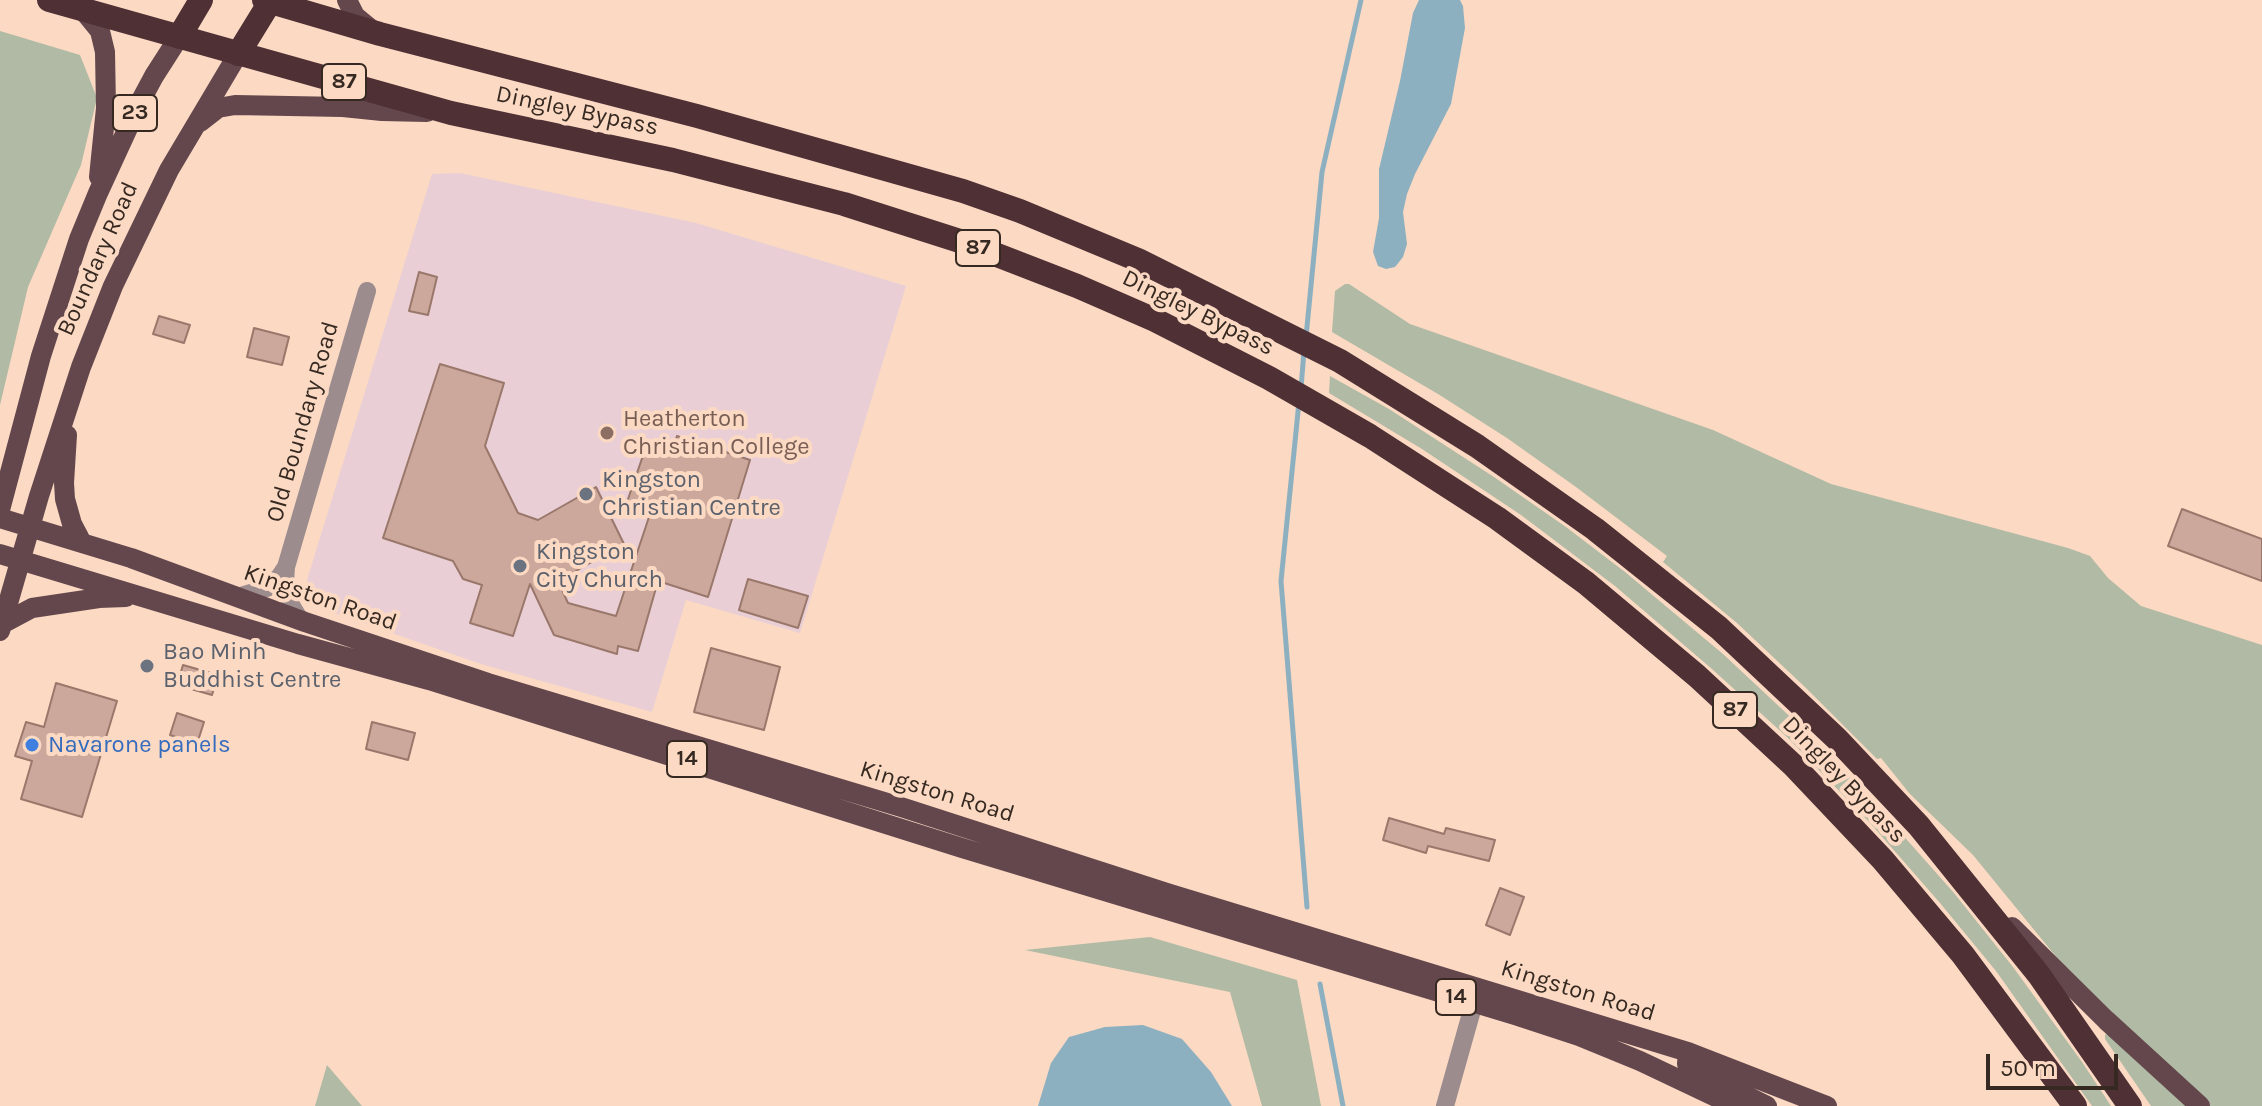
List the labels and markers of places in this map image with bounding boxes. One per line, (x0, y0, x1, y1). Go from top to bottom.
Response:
place label: Heatherton Christian College (623, 405, 810, 461)
marker: Heatherton Christian College (598, 424, 616, 442)
place label: Kingston Christian Centre (602, 466, 781, 522)
marker: Kingston Christian Centre (577, 485, 595, 503)
place label: Kingston City Church (536, 538, 663, 594)
marker: Kingston City Church (511, 557, 529, 575)
place label: Bao Minh Buddhist Centre (163, 638, 341, 694)
marker: Bao Minh Buddhist Centre (138, 657, 156, 675)
place label: Navarone panels (48, 731, 231, 759)
marker: Navarone panels (23, 736, 41, 754)

